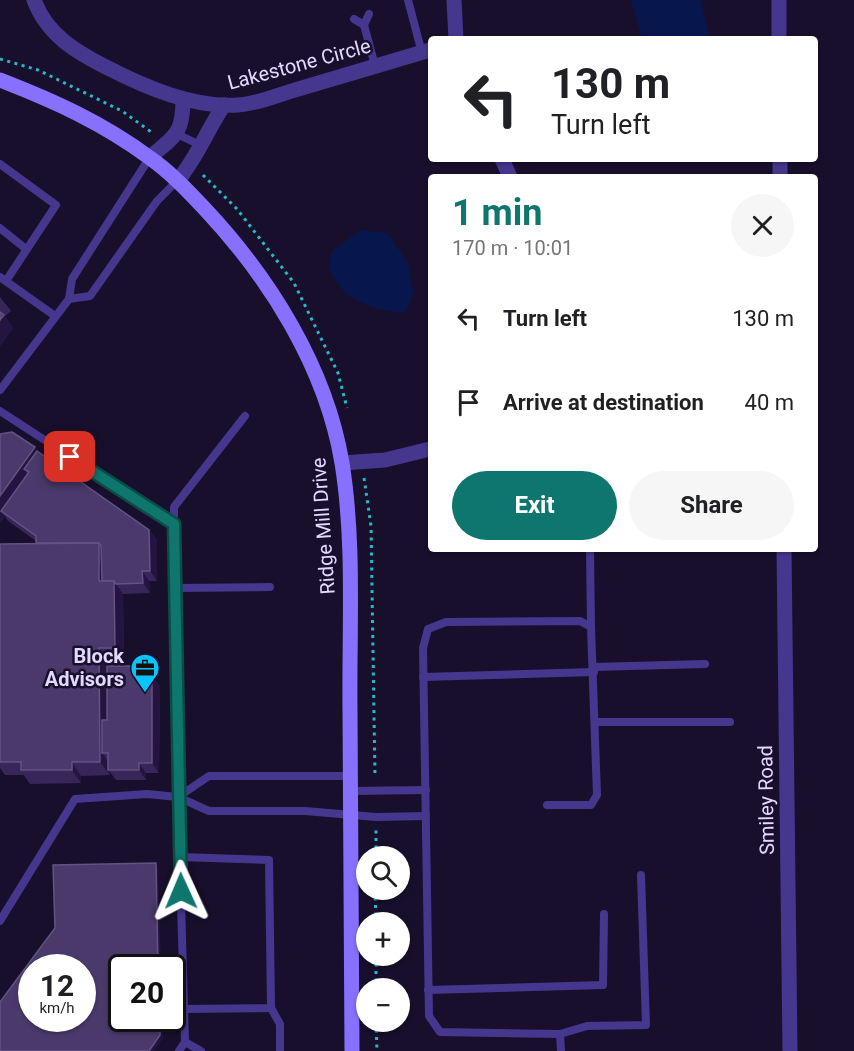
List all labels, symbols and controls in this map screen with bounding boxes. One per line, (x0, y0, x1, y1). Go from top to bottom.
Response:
street label: Lakestone Circle (225, 33, 373, 95)
text: 130 m (551, 59, 670, 108)
icon: left (452, 60, 530, 138)
text: Turn left (551, 109, 651, 141)
text: 1 min (452, 192, 543, 234)
button: close (731, 194, 794, 257)
text: 170 m · 10:01 (452, 236, 573, 260)
icon: left (452, 302, 485, 335)
text: Turn left (503, 306, 587, 331)
text: 130 m (732, 306, 794, 331)
icon: arrive (452, 386, 485, 419)
text: Arrive at destination (503, 390, 704, 415)
text: 40 m (745, 390, 794, 415)
pin (44, 431, 95, 482)
icon: arrive (53, 440, 86, 473)
street label: Ridge Mill Drive (306, 457, 340, 595)
button: Exit (452, 471, 617, 540)
button: Share (629, 471, 794, 540)
place label: Block Advisors (45, 644, 124, 691)
office icon: Block Advisors (129, 652, 161, 694)
street label: Smiley Road (753, 745, 779, 855)
map controls (356, 846, 410, 1032)
button: search (356, 846, 410, 900)
position arrow (149, 859, 213, 923)
button: + (356, 912, 410, 966)
speed limit sign: 20 (108, 954, 186, 1032)
text: 12 (40, 968, 74, 1003)
button: − (356, 978, 410, 1032)
text: km/h (39, 999, 75, 1017)

